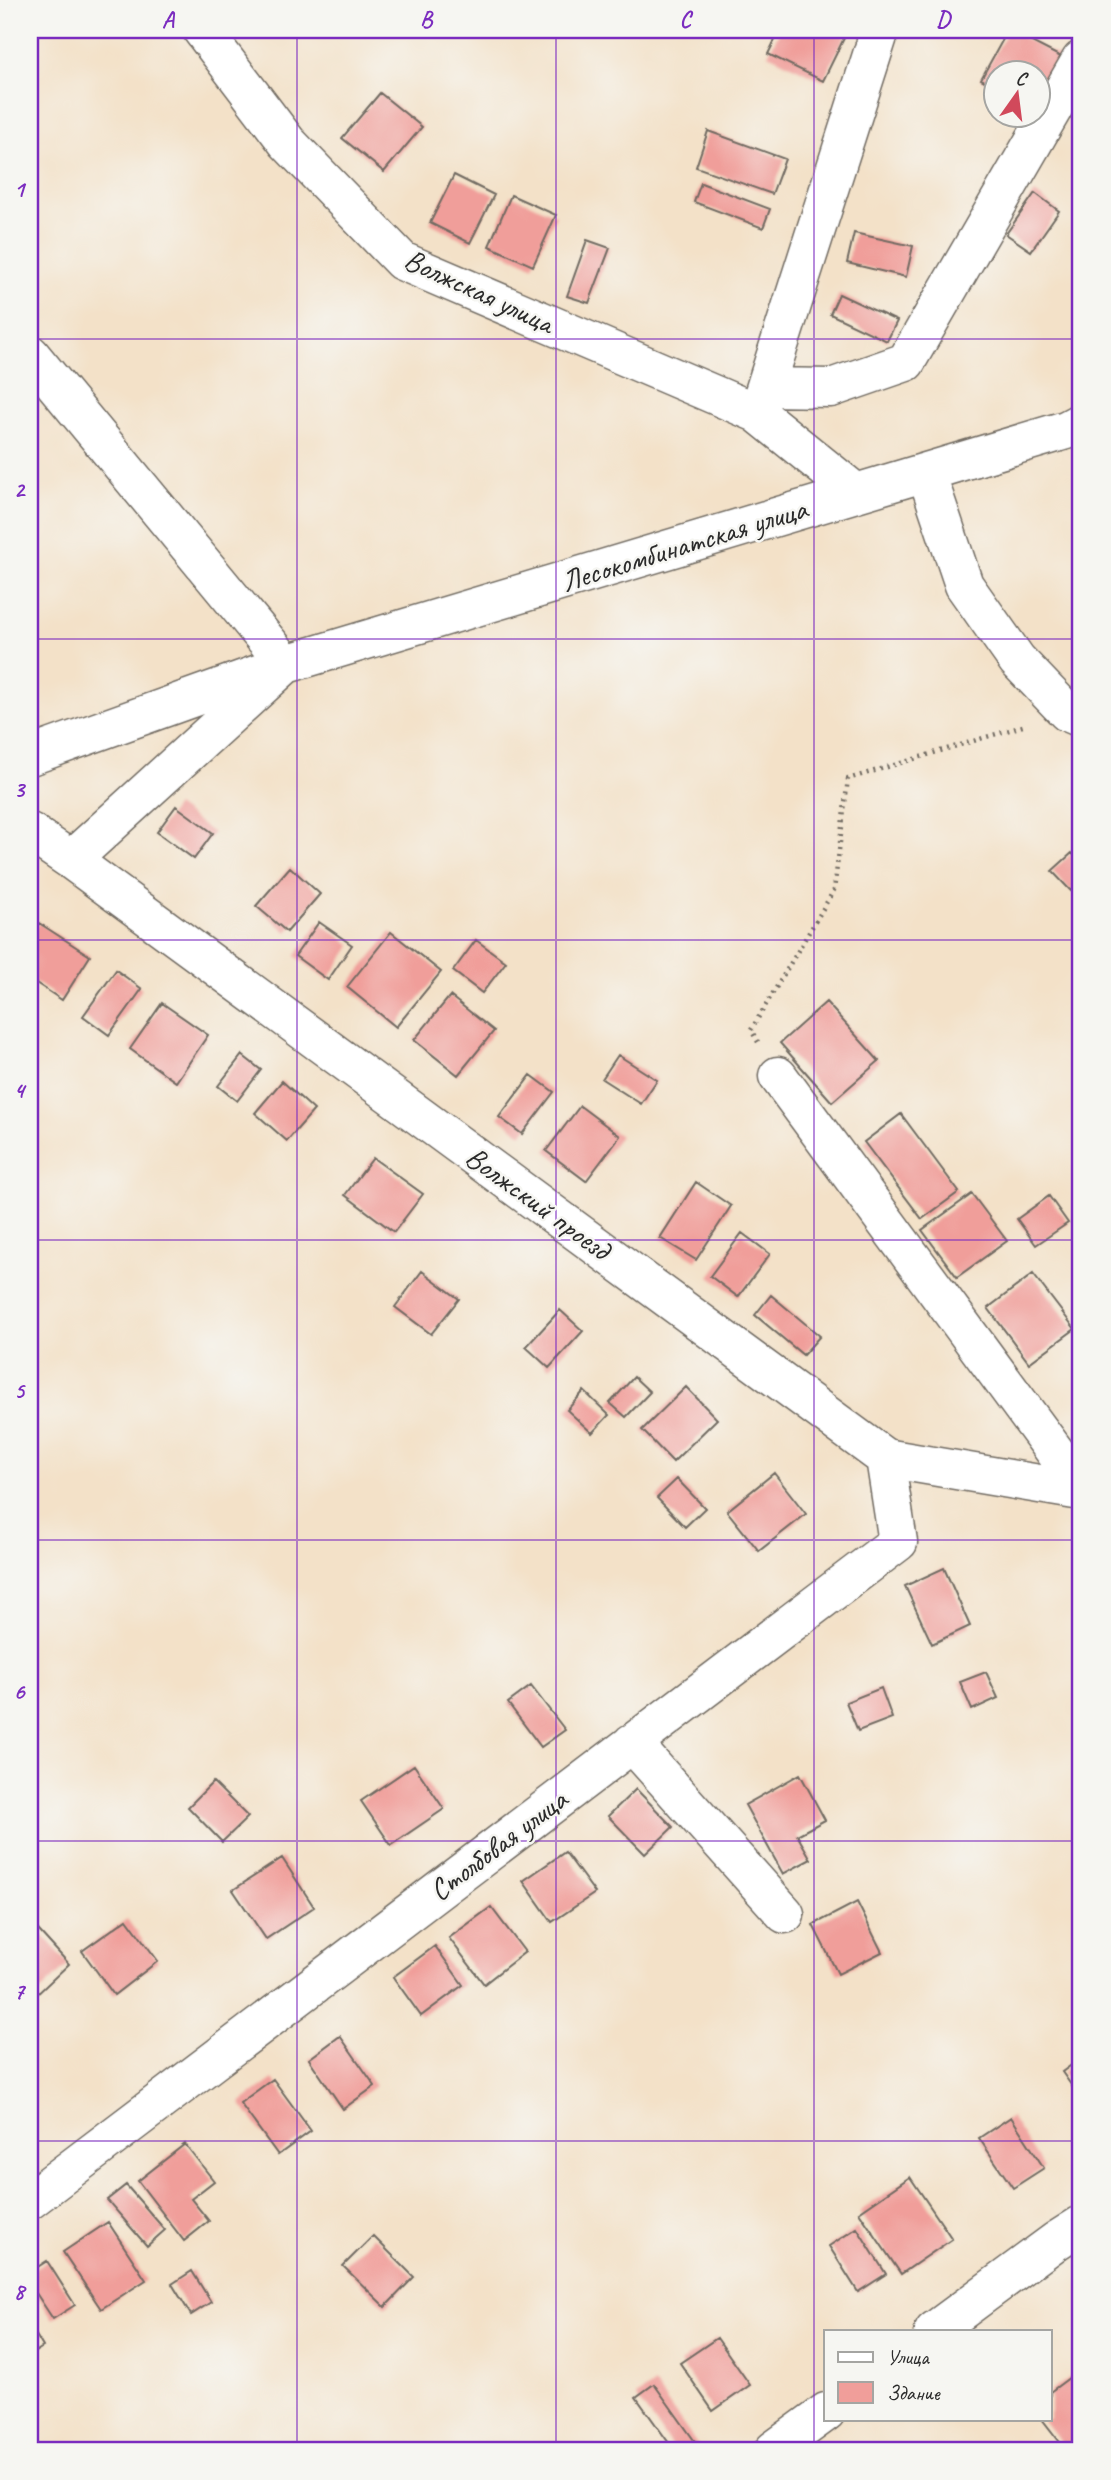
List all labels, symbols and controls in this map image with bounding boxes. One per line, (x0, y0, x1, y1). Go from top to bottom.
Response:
text: A (162, 5, 176, 34)
text: B (420, 5, 434, 34)
text: C (680, 5, 694, 34)
text: D (936, 5, 952, 34)
north arrow (982, 60, 1052, 130)
text: С (1013, 66, 1031, 92)
text: 1 (14, 175, 27, 204)
street label: Волжская улица (398, 240, 562, 343)
text: 2 (14, 475, 27, 504)
street label: Лесокомбинатская улица (556, 489, 813, 600)
text: 3 (14, 775, 27, 804)
text: 4 (14, 1076, 27, 1105)
street label: Волжский проезд (458, 1138, 620, 1270)
text: 5 (14, 1376, 26, 1405)
text: 6 (14, 1677, 27, 1706)
street label: Столбовая улица (421, 1780, 576, 1909)
text: 7 (14, 1977, 27, 2006)
text: 8 (14, 2277, 27, 2306)
legend (824, 2330, 1052, 2420)
text: Улица (887, 2344, 930, 2370)
text: Здание (887, 2380, 941, 2406)

